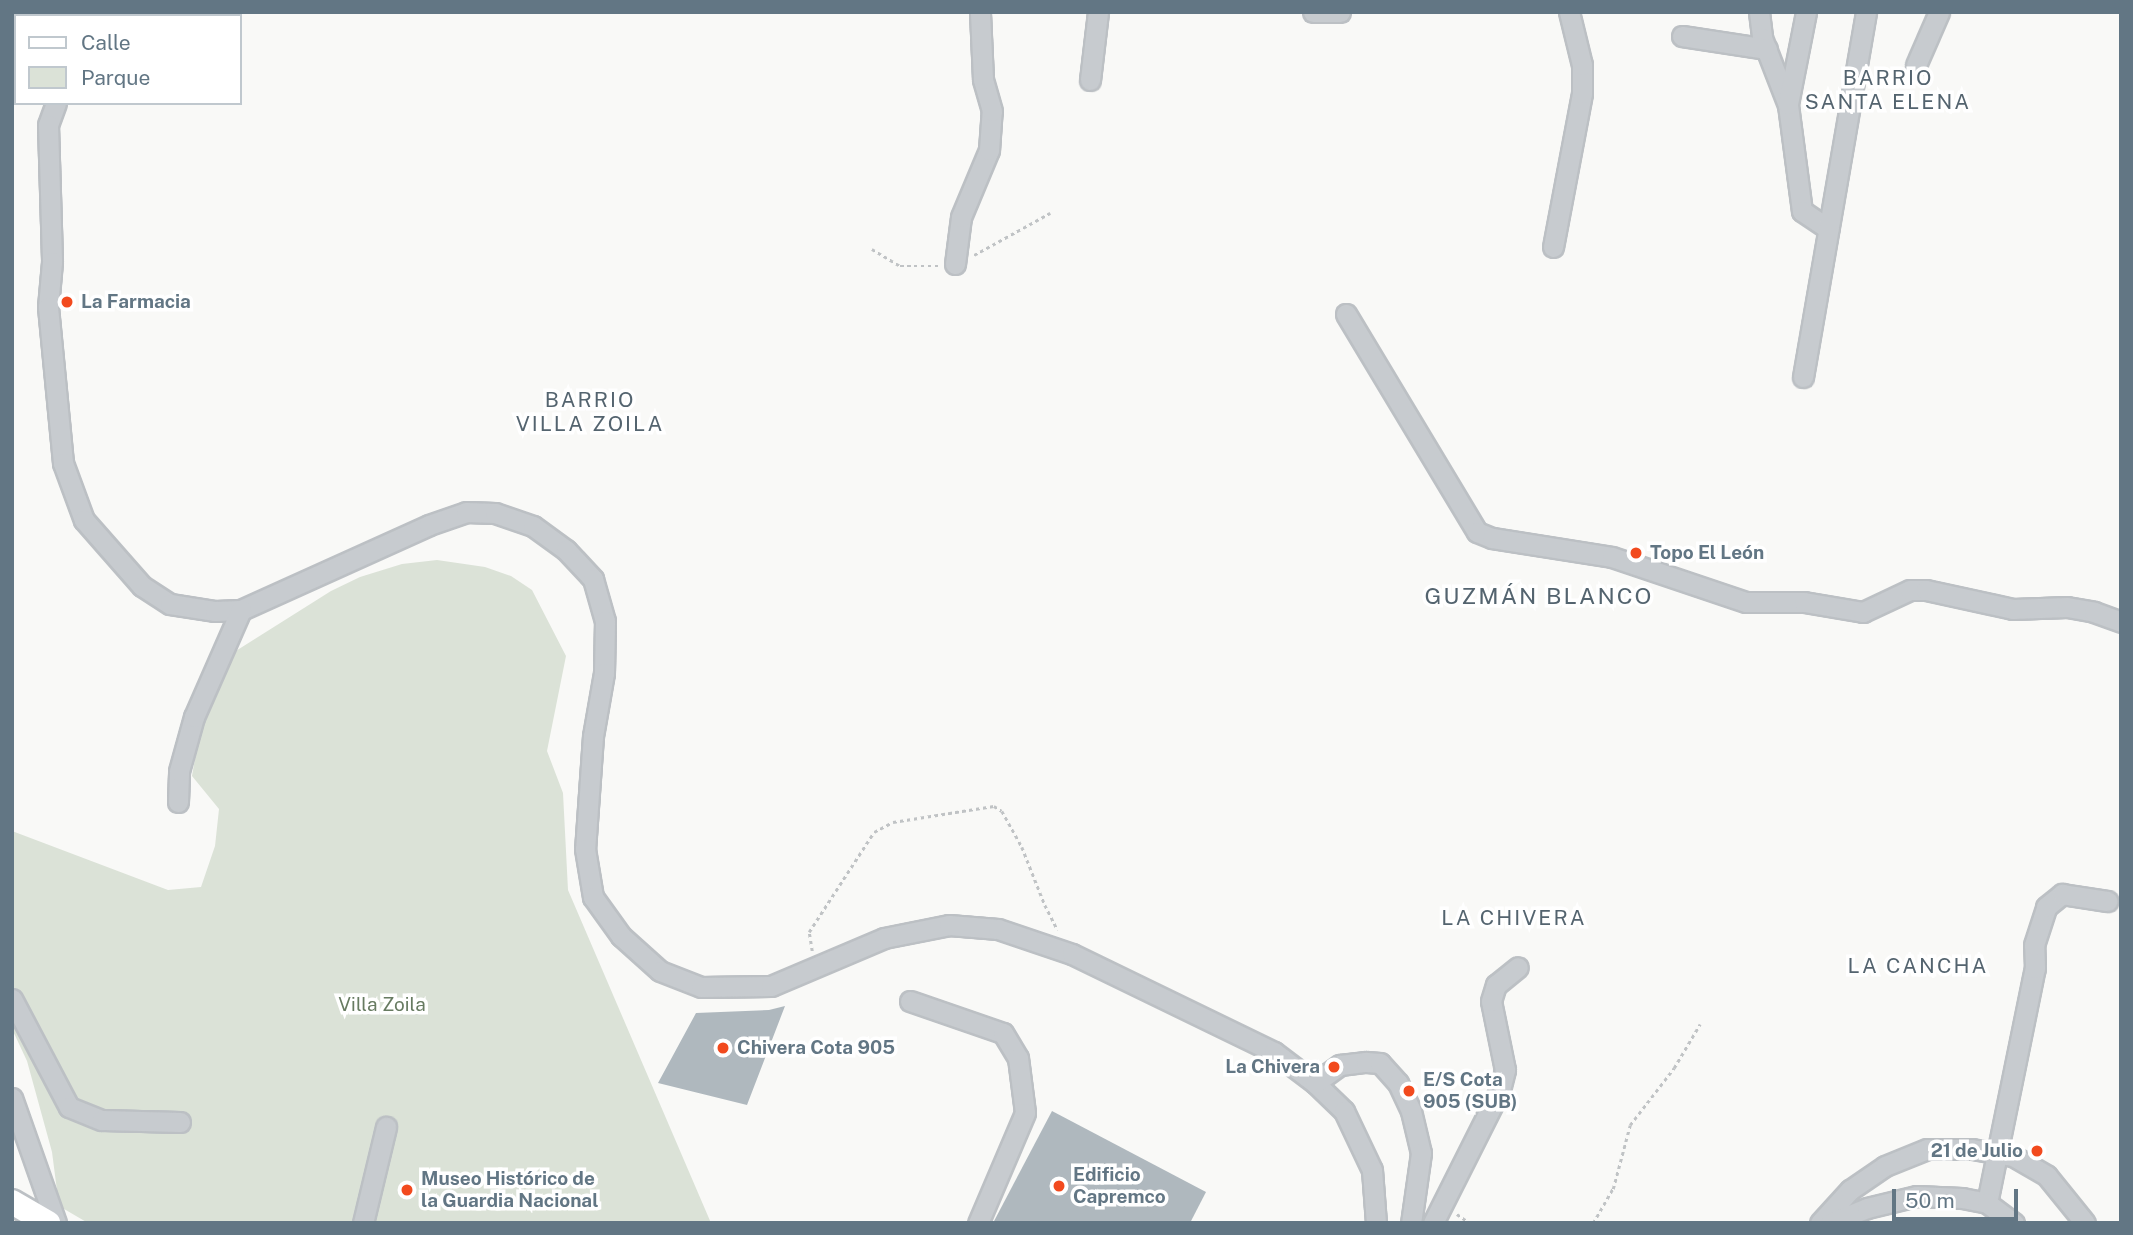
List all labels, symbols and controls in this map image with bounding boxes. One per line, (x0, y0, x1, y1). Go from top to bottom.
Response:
legend (14, 14, 242, 105)
text: Calle (81, 30, 131, 55)
text: Parque (81, 65, 150, 90)
district label: BARRIO SANTA ELENA (1806, 65, 1970, 115)
place label: La Farmacia (81, 291, 191, 313)
marker: La Farmacia (59, 294, 75, 310)
district label: BARRIO VILLA ZOILA (517, 387, 663, 437)
place label: Topo El León (1650, 542, 1764, 564)
marker: Topo El León (1628, 545, 1644, 561)
district label: GUZMÁN BLANCO (1426, 582, 1652, 610)
district label: LA CHIVERA (1443, 905, 1585, 931)
district label: LA CANCHA (1849, 953, 1987, 979)
park label: Villa Zoila (338, 994, 426, 1016)
place label: Chivera Cota 905 (737, 1037, 895, 1059)
marker: Chivera Cota 905 (715, 1040, 731, 1056)
place label: La Chivera (1225, 1056, 1320, 1078)
marker: La Chivera (1326, 1059, 1342, 1075)
place label: E/S Cota 905 (SUB) (1423, 1069, 1517, 1113)
marker: E/S Cota 905 (SUB) (1401, 1083, 1417, 1099)
place label: 21 de Julio (1931, 1140, 2023, 1162)
marker: 21 de Julio (2029, 1143, 2045, 1159)
place label: Edificio Capremco (1073, 1164, 1166, 1208)
place label: Museo Histórico de la Guardia Nacional (421, 1168, 598, 1212)
scale bar (1895, 1176, 2021, 1220)
marker: Edificio Capremco (1051, 1178, 1067, 1194)
marker: Museo Histórico de la Guardia Nacional (399, 1182, 415, 1198)
text: 50 m (1905, 1188, 1955, 1213)

